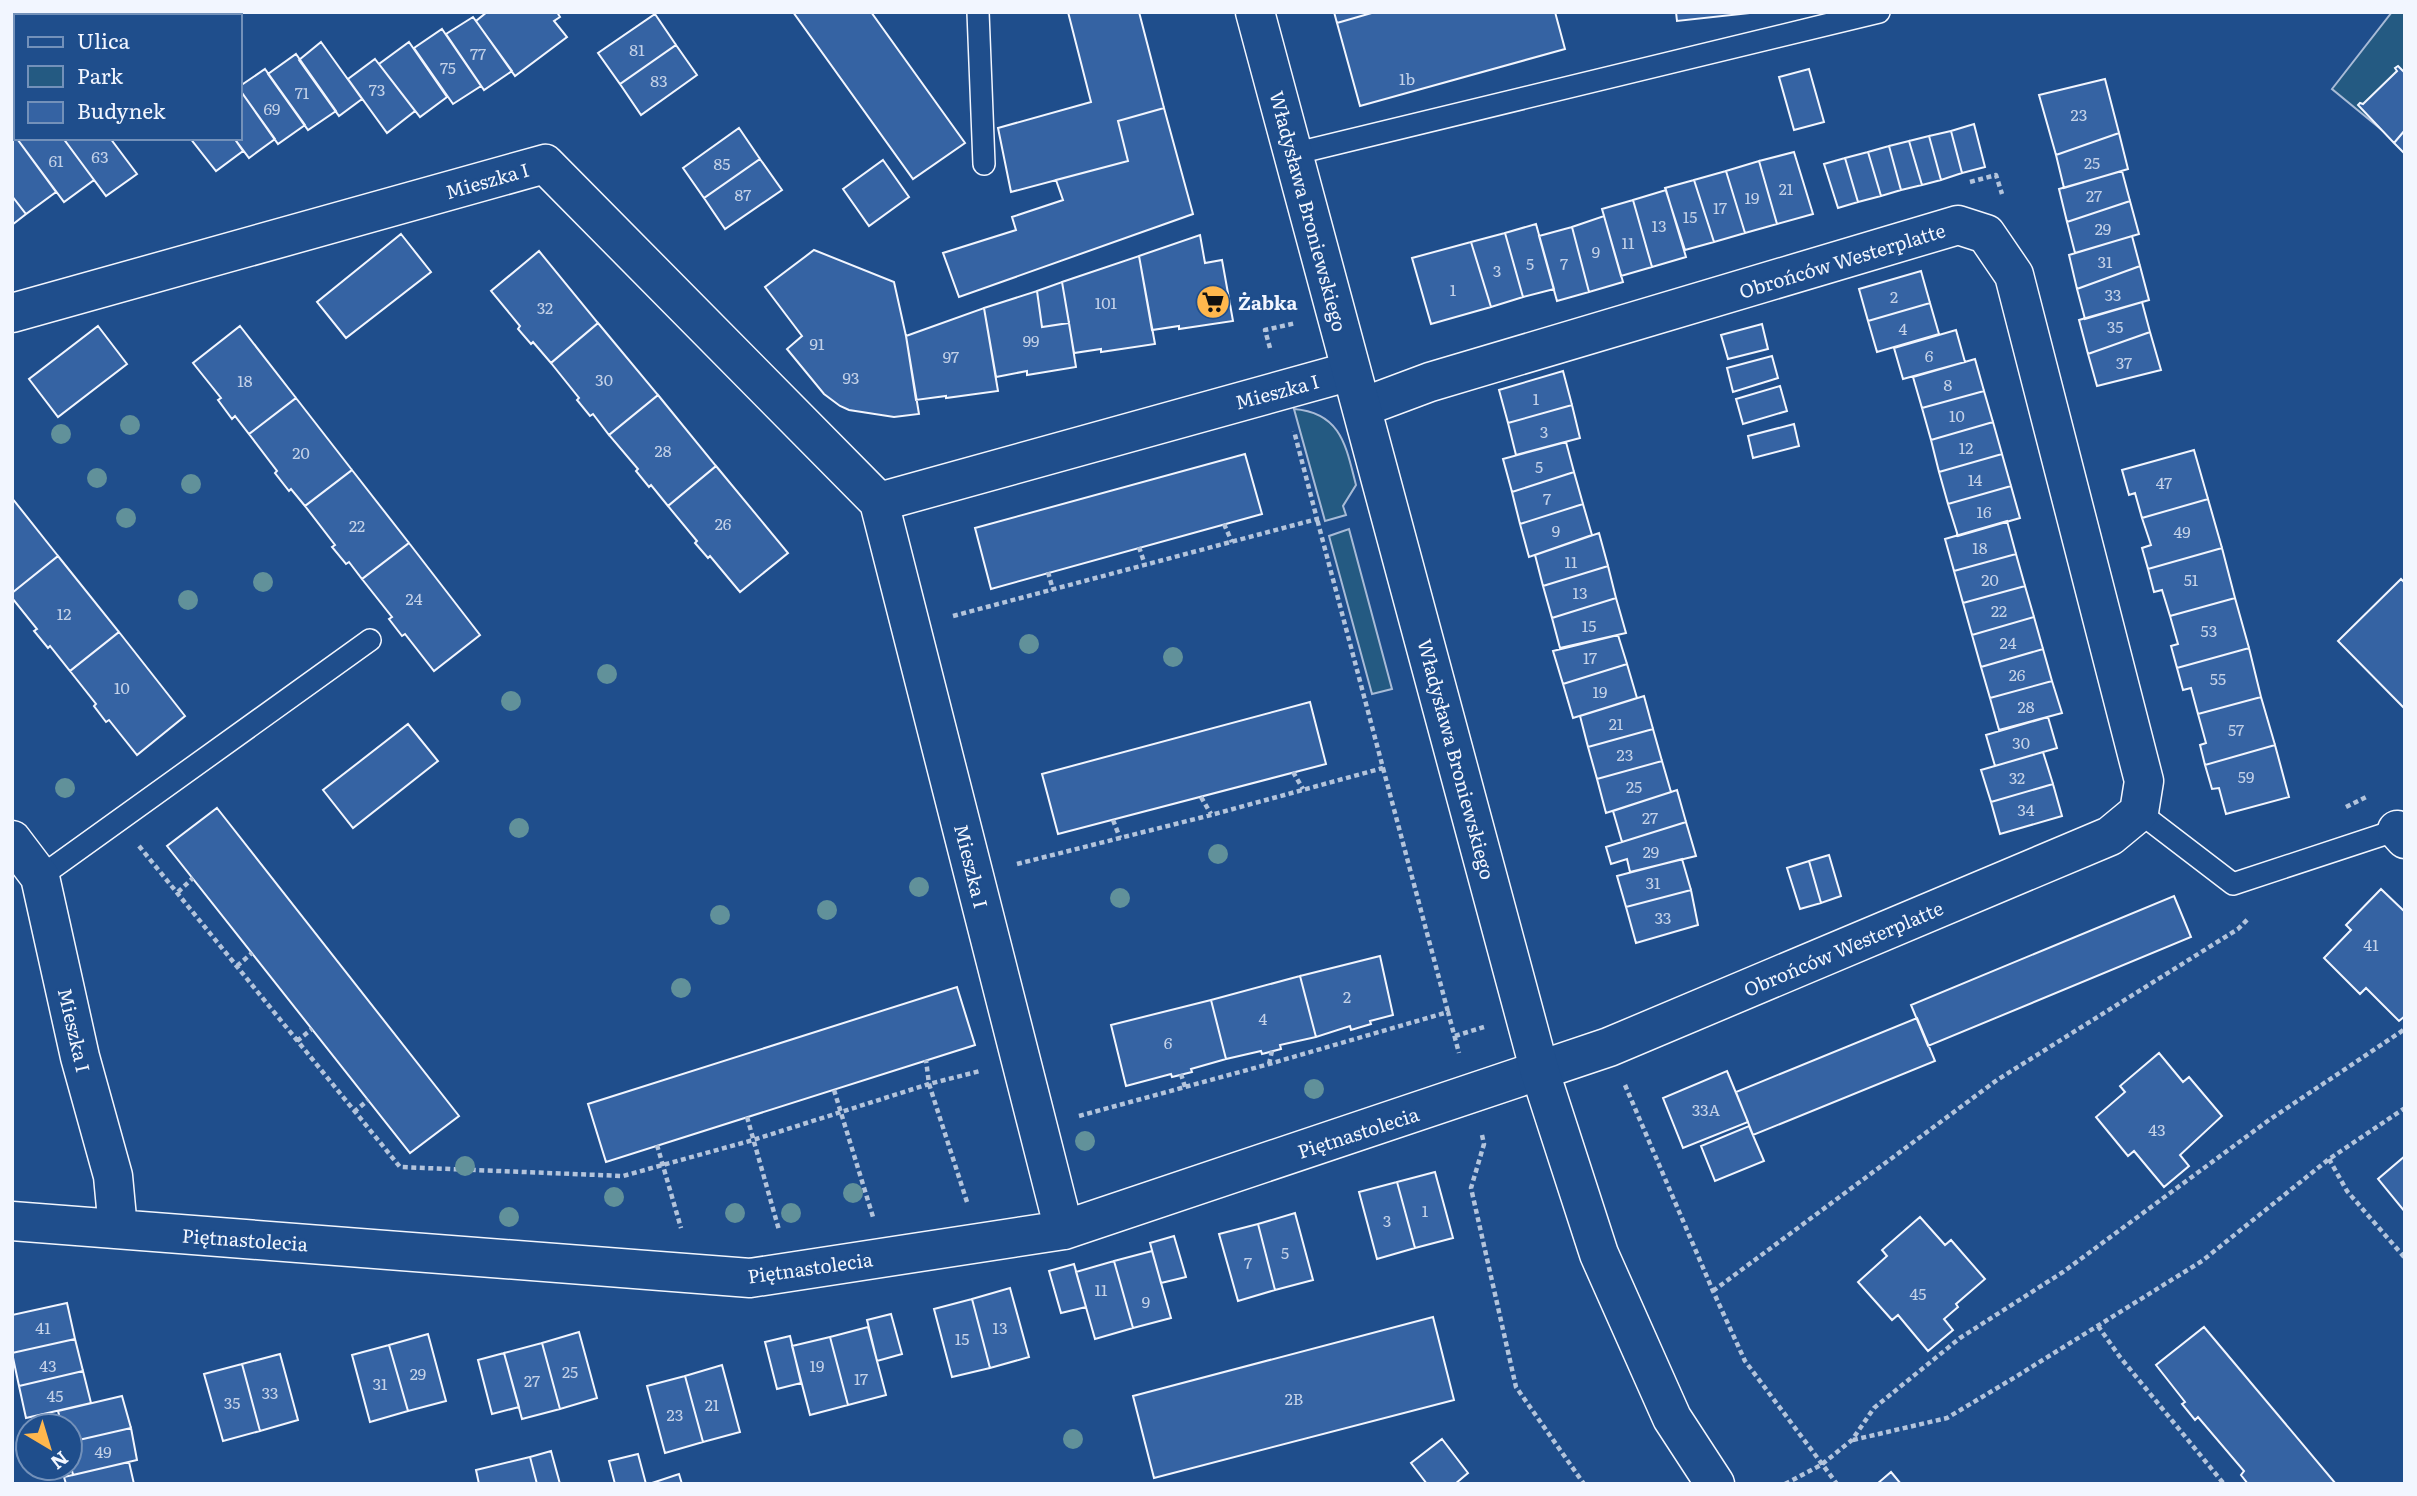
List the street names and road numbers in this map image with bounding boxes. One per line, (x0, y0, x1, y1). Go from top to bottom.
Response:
street label: Władysława Broniewskiego (1263, 88, 1355, 334)
street label: Mieszka I (442, 155, 532, 205)
street label: Obrońców Westerplatte (1735, 215, 1949, 305)
street label: Mieszka I (1232, 366, 1322, 416)
street label: Władysława Broniewskiego (1411, 636, 1503, 882)
street label: Mieszka I (948, 821, 996, 911)
street label: Obrońców Westerplatte (1739, 893, 1947, 1003)
street label: Mieszka I (52, 985, 98, 1075)
street label: Piętnastolecia (1294, 1099, 1423, 1165)
street label: Piętnastolecia (181, 1221, 310, 1257)
street label: Piętnastolecia (746, 1244, 875, 1290)

